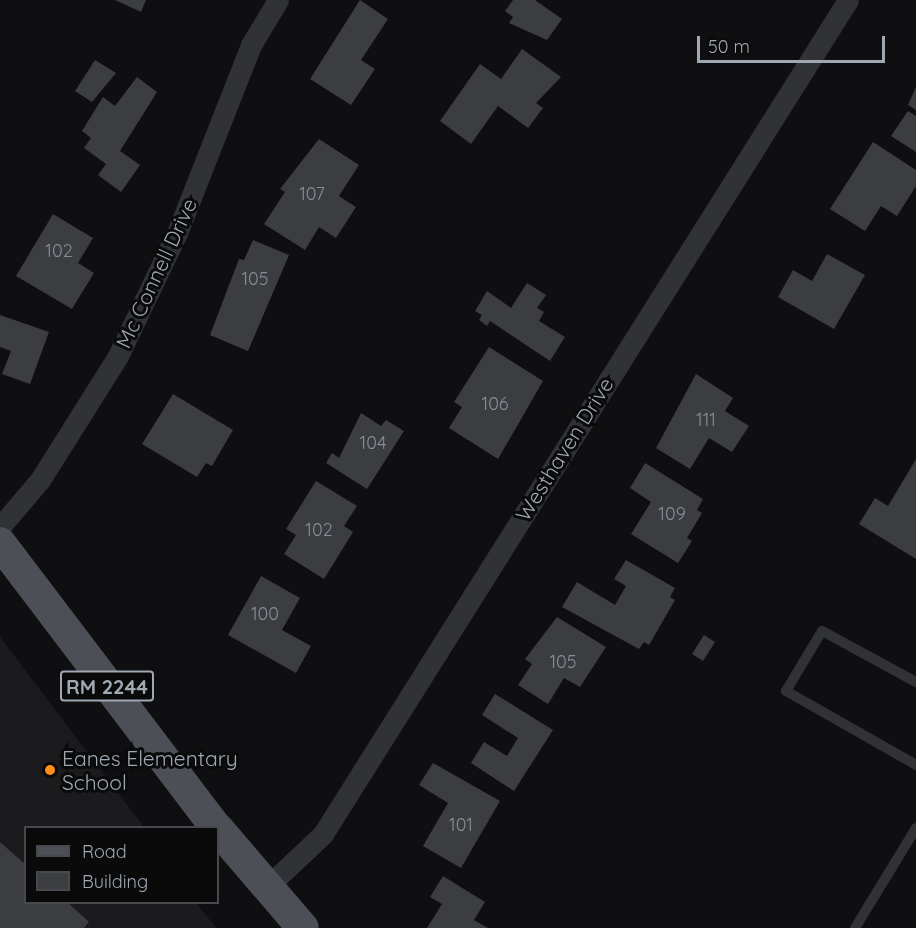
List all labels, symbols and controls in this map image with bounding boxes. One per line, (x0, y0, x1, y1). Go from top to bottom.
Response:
scale bar (700, 24, 888, 62)
text: 50 m (708, 35, 750, 58)
house number: 107 (299, 183, 325, 205)
street label: Mc Connell Drive (110, 194, 202, 352)
house number: 102 (45, 240, 73, 262)
house number: 105 (241, 268, 269, 290)
street label: Westhaven Drive (510, 373, 618, 525)
house number: 106 (481, 393, 509, 415)
house number: 111 (696, 409, 716, 431)
house number: 104 (360, 432, 386, 454)
house number: 109 (658, 503, 686, 525)
house number: 102 (305, 519, 333, 541)
house number: 100 (251, 603, 279, 625)
house number: 105 (549, 651, 577, 673)
road number: RM 2244 (59, 669, 155, 703)
place label: Eanes Elementary School (62, 745, 238, 795)
marker: Eanes Elementary School (43, 763, 57, 777)
house number: 101 (449, 814, 473, 836)
legend (24, 826, 219, 904)
text: Road (82, 840, 127, 863)
text: Building (82, 870, 148, 893)

